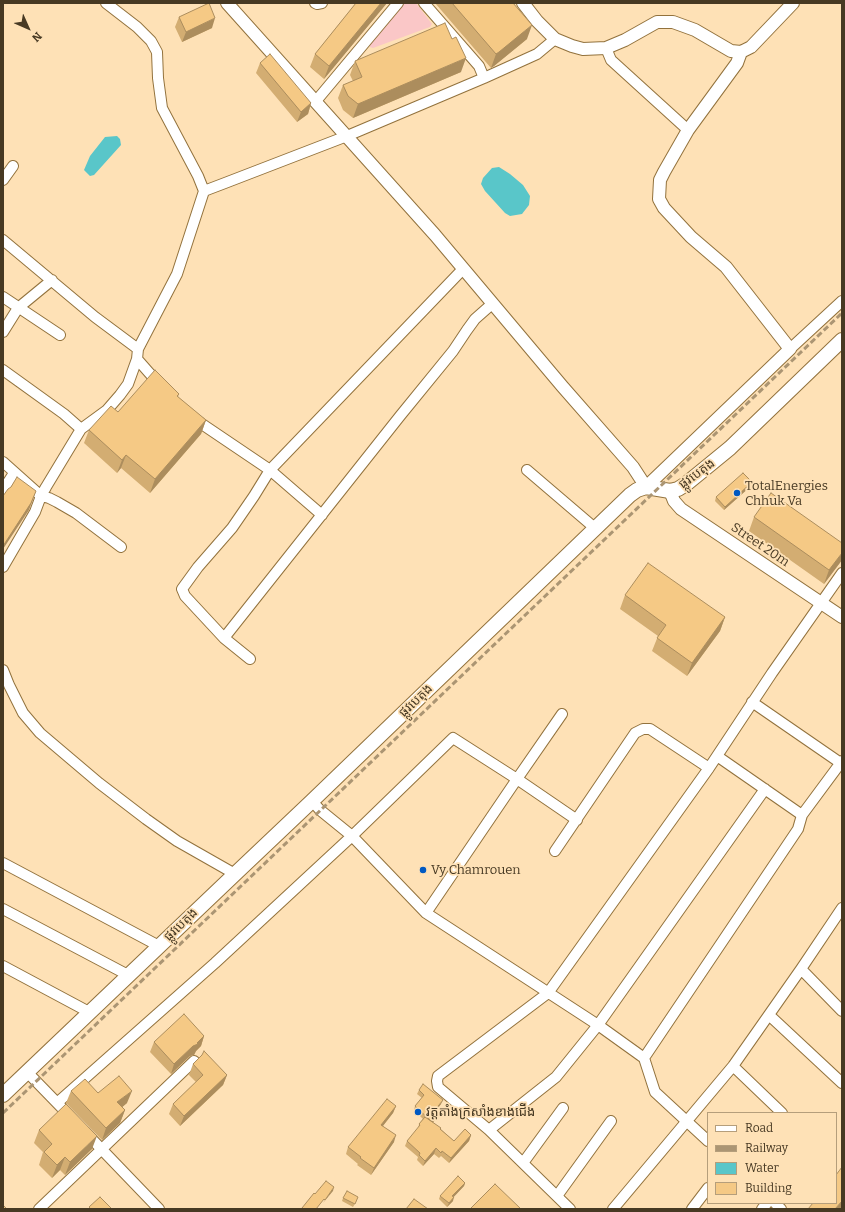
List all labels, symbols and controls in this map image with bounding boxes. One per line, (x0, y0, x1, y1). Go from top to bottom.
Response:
north arrow (8, 8, 48, 48)
text: N (29, 29, 44, 44)
street label: ផ្លូវបេតុង (676, 456, 718, 492)
place label: TotalEnergies Chhuk Va (745, 478, 828, 509)
marker: TotalEnergies Chhuk Va (732, 488, 742, 498)
street label: Street 20m (728, 520, 792, 570)
street label: ផ្លូវបេតុង (396, 681, 436, 721)
place label: Vy Chamrouen (431, 862, 521, 878)
marker: Vy Chamrouen (418, 865, 428, 875)
street label: ផ្លូវបេតុង (161, 905, 201, 945)
place label: វត្តតាំងក្រសាំងខាងជើង (426, 1104, 535, 1120)
marker: វត្តតាំងក្រសាំងខាងជើង (413, 1107, 423, 1117)
legend (707, 1112, 837, 1204)
text: Road (745, 1121, 773, 1135)
text: Railway (745, 1141, 788, 1155)
text: Water (745, 1161, 779, 1175)
text: Building (745, 1181, 792, 1195)

